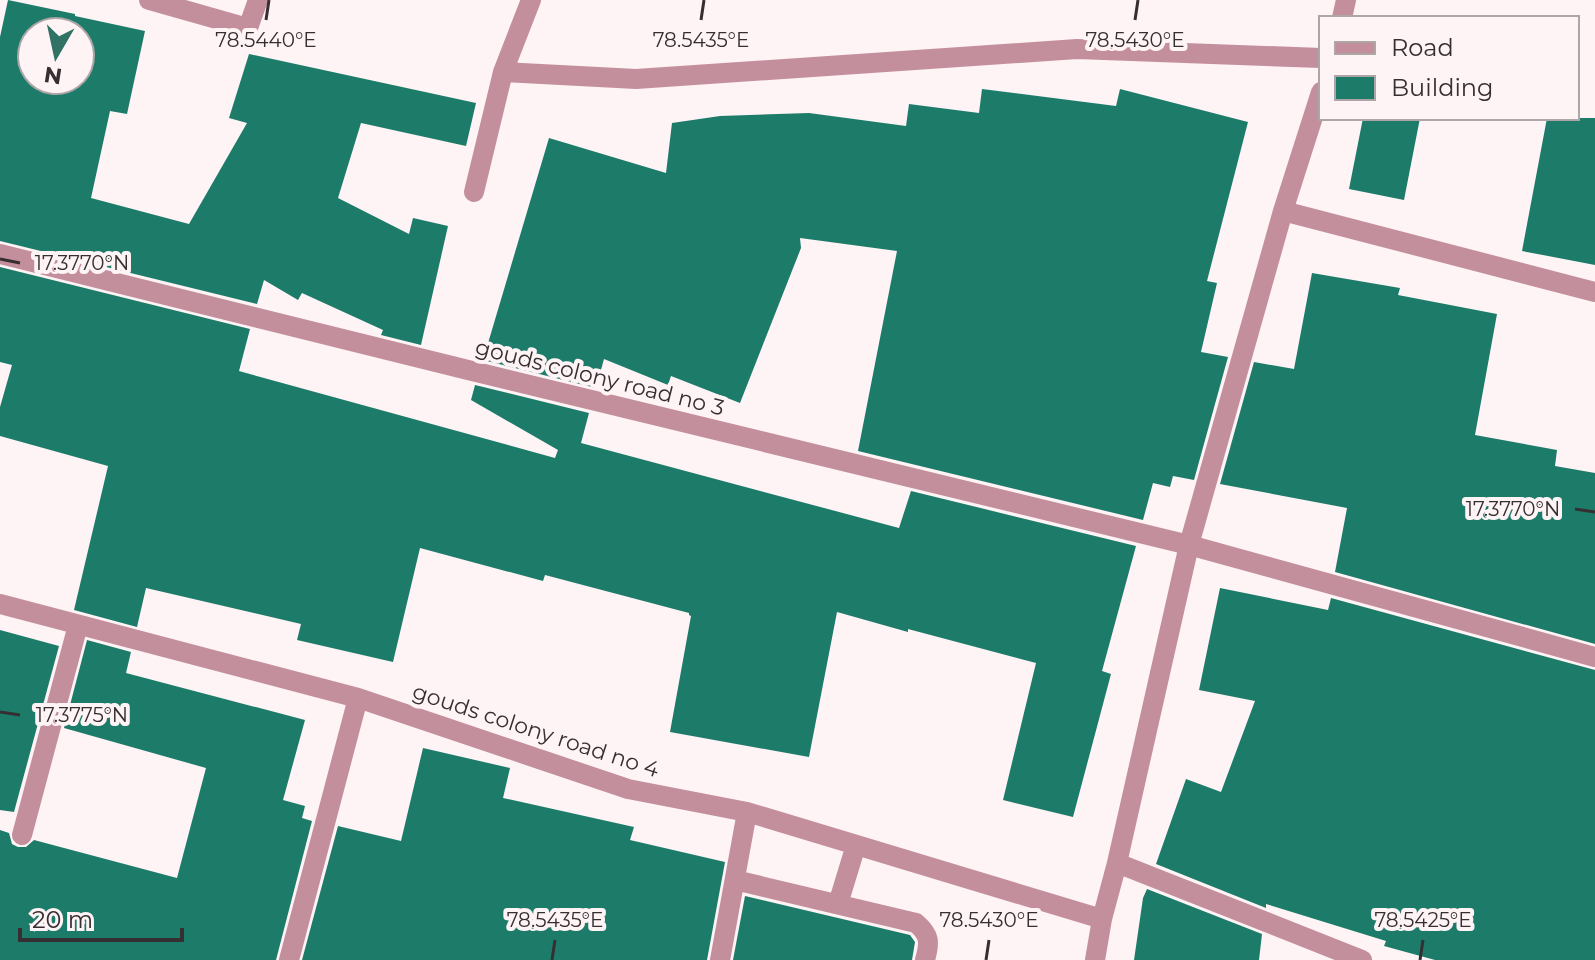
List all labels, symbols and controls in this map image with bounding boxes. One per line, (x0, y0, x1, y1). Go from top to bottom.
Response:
north arrow (16, 16, 96, 96)
legend (1319, 16, 1579, 120)
text: 78.5440°E (215, 28, 317, 52)
text: 78.5435°E (653, 28, 749, 52)
text: 78.5430°E (1085, 28, 1185, 52)
text: Road (1391, 33, 1454, 62)
text: N (42, 61, 64, 90)
text: Building (1391, 73, 1494, 102)
text: 17.3770°N (35, 251, 129, 275)
street label: gouds colony road no 3 (473, 333, 727, 422)
text: 17.3770°N (1466, 497, 1560, 521)
street label: gouds colony road no 4 (409, 678, 663, 783)
text: 17.3775°N (36, 703, 128, 727)
scale bar (20, 892, 182, 942)
text: 20 m (32, 905, 93, 934)
text: 78.5435°E (507, 908, 603, 932)
text: 78.5430°E (939, 908, 1039, 932)
text: 78.5425°E (1374, 908, 1472, 932)

